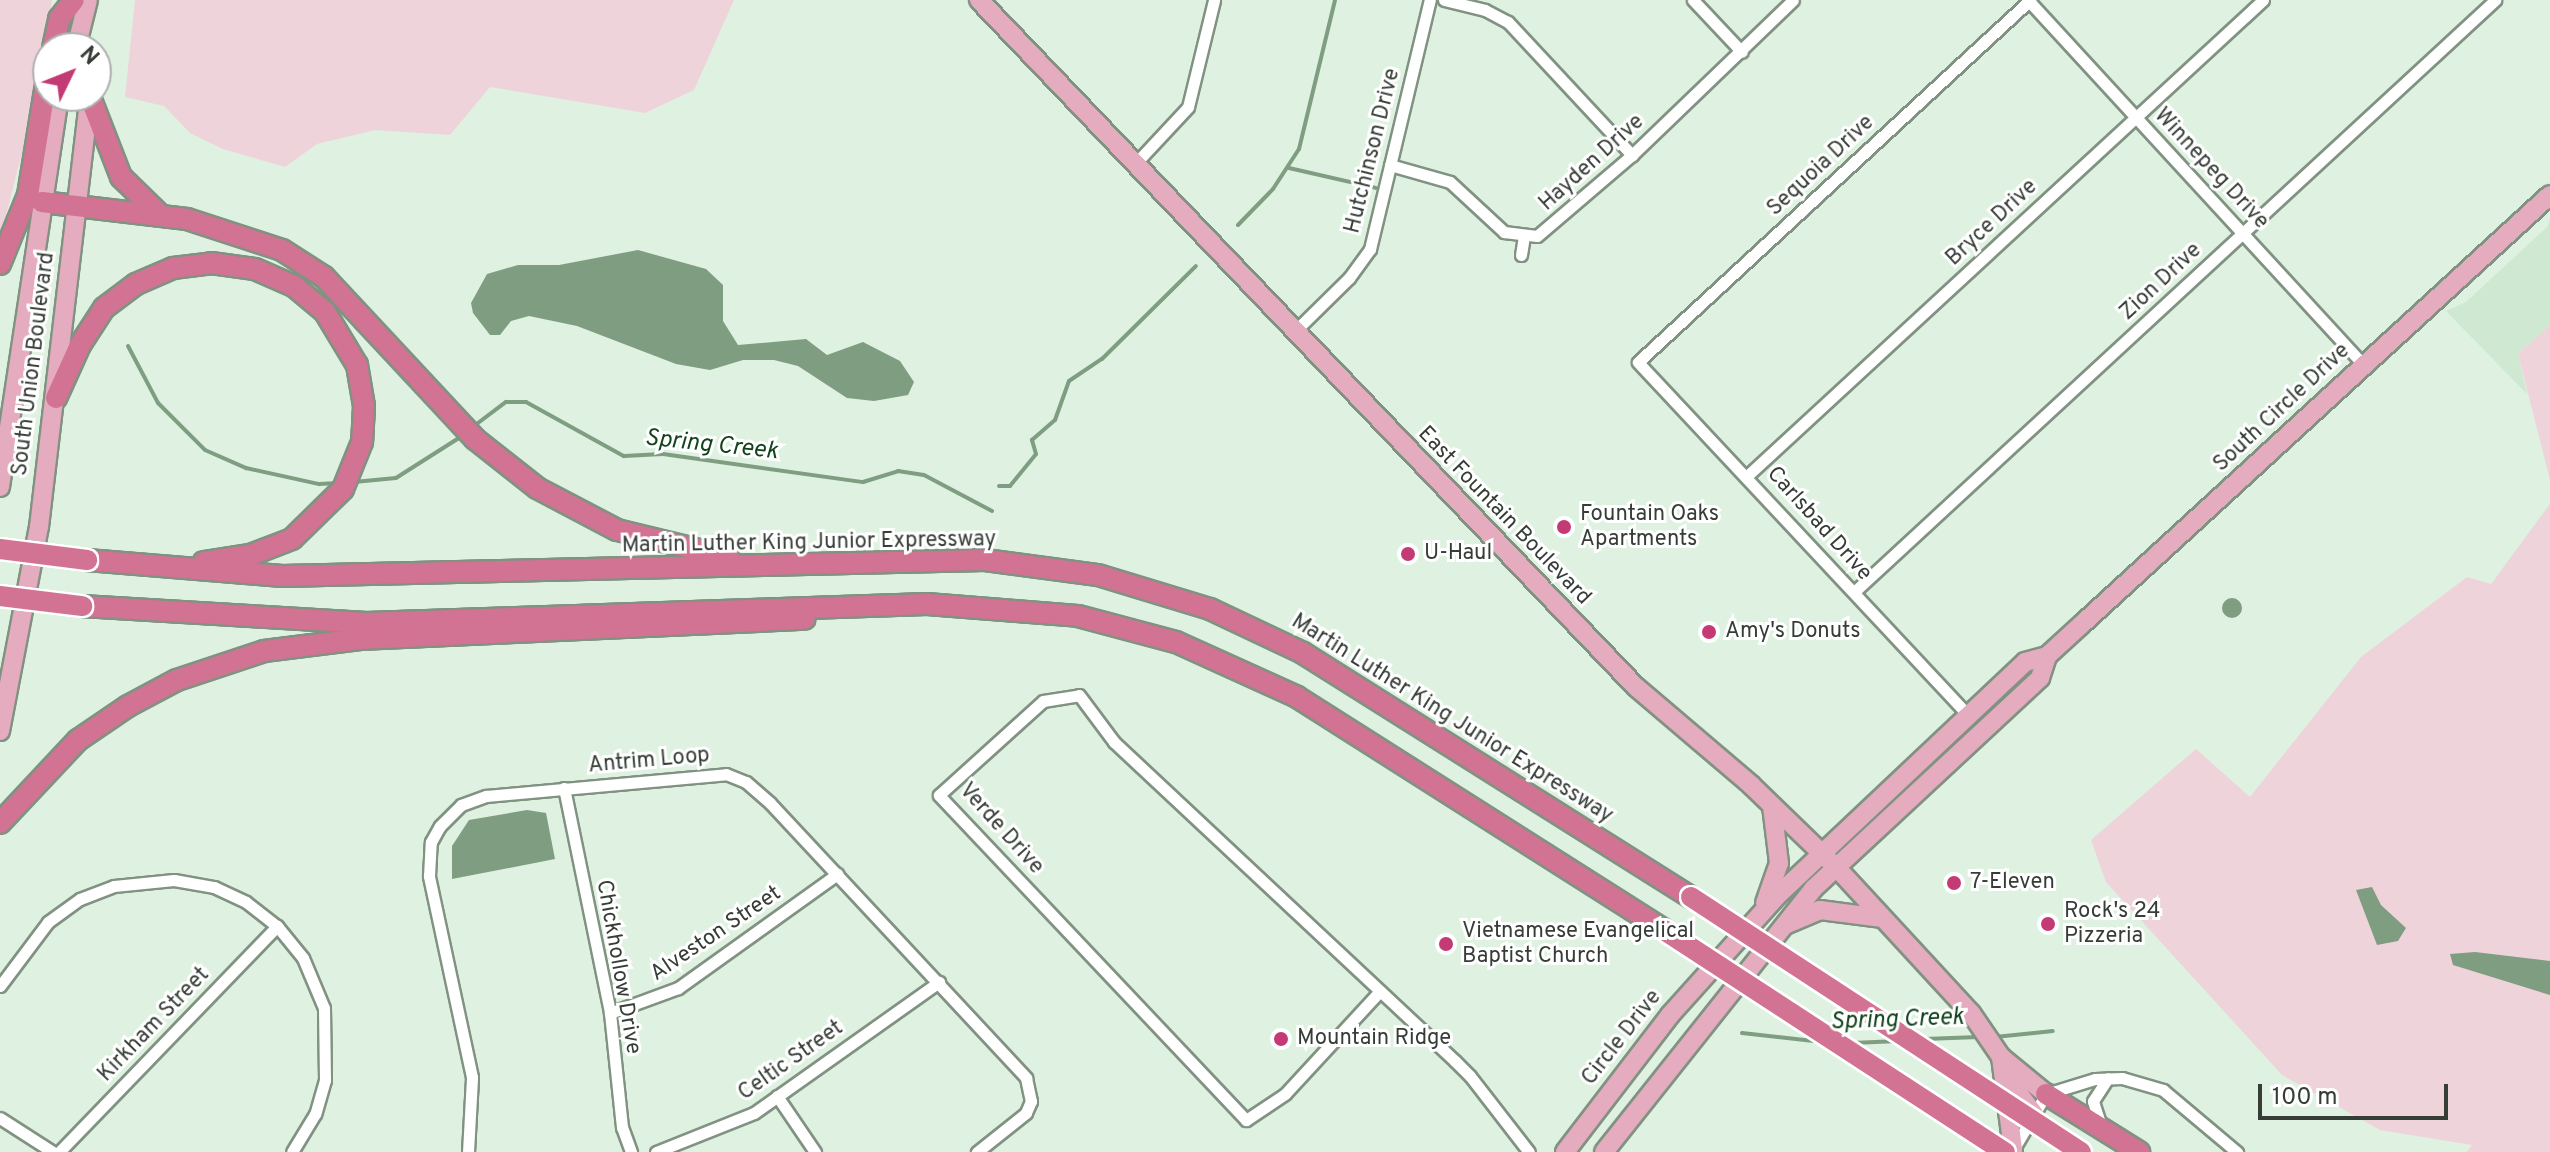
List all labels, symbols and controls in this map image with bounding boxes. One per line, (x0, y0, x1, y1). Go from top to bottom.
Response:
north arrow (32, 32, 112, 112)
text: N (73, 42, 104, 72)
street label: Hutchinson Drive (1340, 66, 1406, 236)
street label: Winnepeg Drive (2148, 103, 2274, 235)
street label: Hayden Drive (1534, 109, 1650, 217)
street label: Sequoia Drive (1762, 110, 1880, 222)
street label: Bryce Drive (1941, 174, 2043, 272)
street label: Zion Drive (2115, 238, 2207, 326)
street label: South Union Boulevard (7, 251, 61, 477)
street label: South Circle Drive (2208, 338, 2356, 478)
street label: East Fountain Boulevard (1412, 421, 1596, 611)
water label: Spring Creek (643, 425, 779, 467)
street label: Carlsbad Drive (1761, 461, 1877, 587)
place label: Fountain Oaks Apartments (1580, 501, 1719, 552)
marker: Fountain Oaks Apartments (1555, 518, 1573, 536)
street label: Martin Luther King Junior Expressway (622, 527, 996, 559)
place label: U-Haul (1424, 541, 1492, 567)
marker: U-Haul (1399, 545, 1417, 563)
street label: Martin Luther King Junior Expressway (1286, 609, 1618, 829)
place label: Amy's Donuts (1725, 619, 1861, 645)
marker: Amy's Donuts (1700, 623, 1718, 641)
street label: Antrim Loop (587, 743, 711, 779)
street label: Verde Drive (953, 778, 1049, 880)
place label: 7-Eleven (1970, 870, 2055, 896)
marker: 7-Eleven (1945, 874, 1963, 892)
street label: Chickhollow Drive (590, 878, 646, 1056)
street label: Alveston Street (646, 881, 786, 987)
place label: Rock's 24 Pizzeria (2064, 898, 2160, 950)
marker: Rock's 24 Pizzeria (2039, 915, 2057, 933)
place label: Vietnamese Evangelical Baptist Church (1462, 918, 1694, 970)
marker: Vietnamese Evangelical Baptist Church (1437, 935, 1455, 953)
street label: Kirkham Street (93, 962, 215, 1088)
street label: Circle Drive (1577, 985, 1667, 1091)
water label: Spring Creek (1830, 1004, 1964, 1038)
street label: Celtic Street (733, 1015, 849, 1107)
place label: Mountain Ridge (1297, 1026, 1451, 1052)
marker: Mountain Ridge (1272, 1030, 1290, 1048)
scale bar (2262, 1068, 2452, 1118)
text: 100 m (2272, 1083, 2338, 1113)

